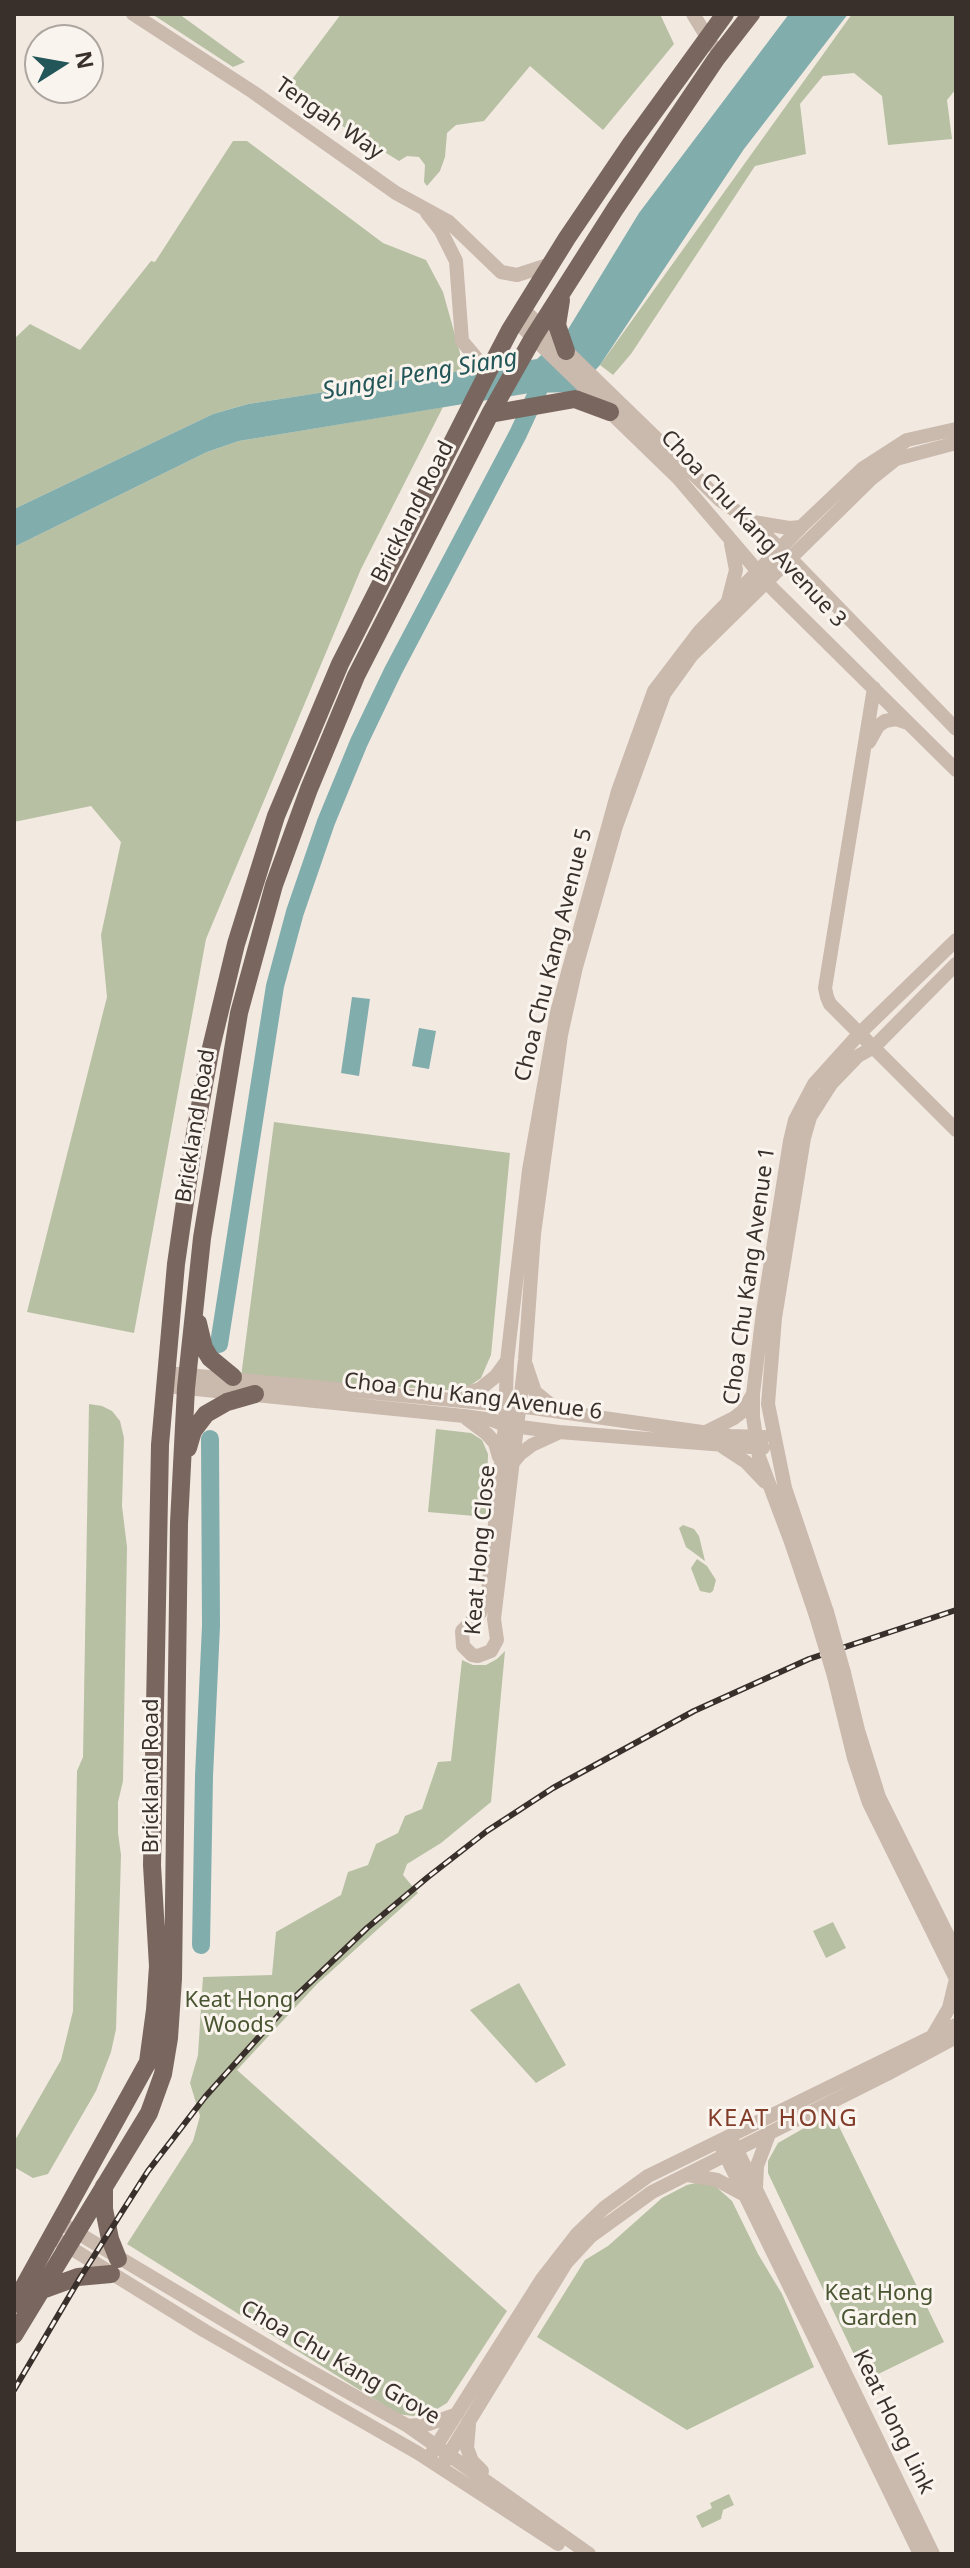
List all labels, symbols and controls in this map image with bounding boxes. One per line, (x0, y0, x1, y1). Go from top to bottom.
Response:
north arrow (24, 24, 104, 104)
text: N (69, 48, 102, 71)
street label: Tengah Way (270, 72, 388, 166)
water label: Sungei Peng Siang (320, 344, 520, 406)
street label: Choa Chu Kang Avenue 3 (655, 425, 851, 633)
street label: Brickland Road (366, 437, 460, 587)
street label: Choa Chu Kang Avenue 5 (510, 826, 598, 1084)
street label: Brickland Road (171, 1047, 221, 1205)
street label: Choa Chu Kang Avenue 1 (719, 1145, 781, 1407)
street label: Choa Chu Kang Avenue 6 (342, 1368, 604, 1426)
street label: Keat Hong Close (460, 1464, 502, 1636)
street label: Brickland Road (139, 1698, 165, 1854)
park label: Keat Hong Woods (185, 1988, 293, 2040)
district label: KEAT HONG (707, 2105, 859, 2133)
park label: Keat Hong Garden (825, 2281, 933, 2332)
street label: Choa Chu Kang Grove (236, 2295, 444, 2431)
street label: Keat Hong Link (847, 2346, 939, 2498)

